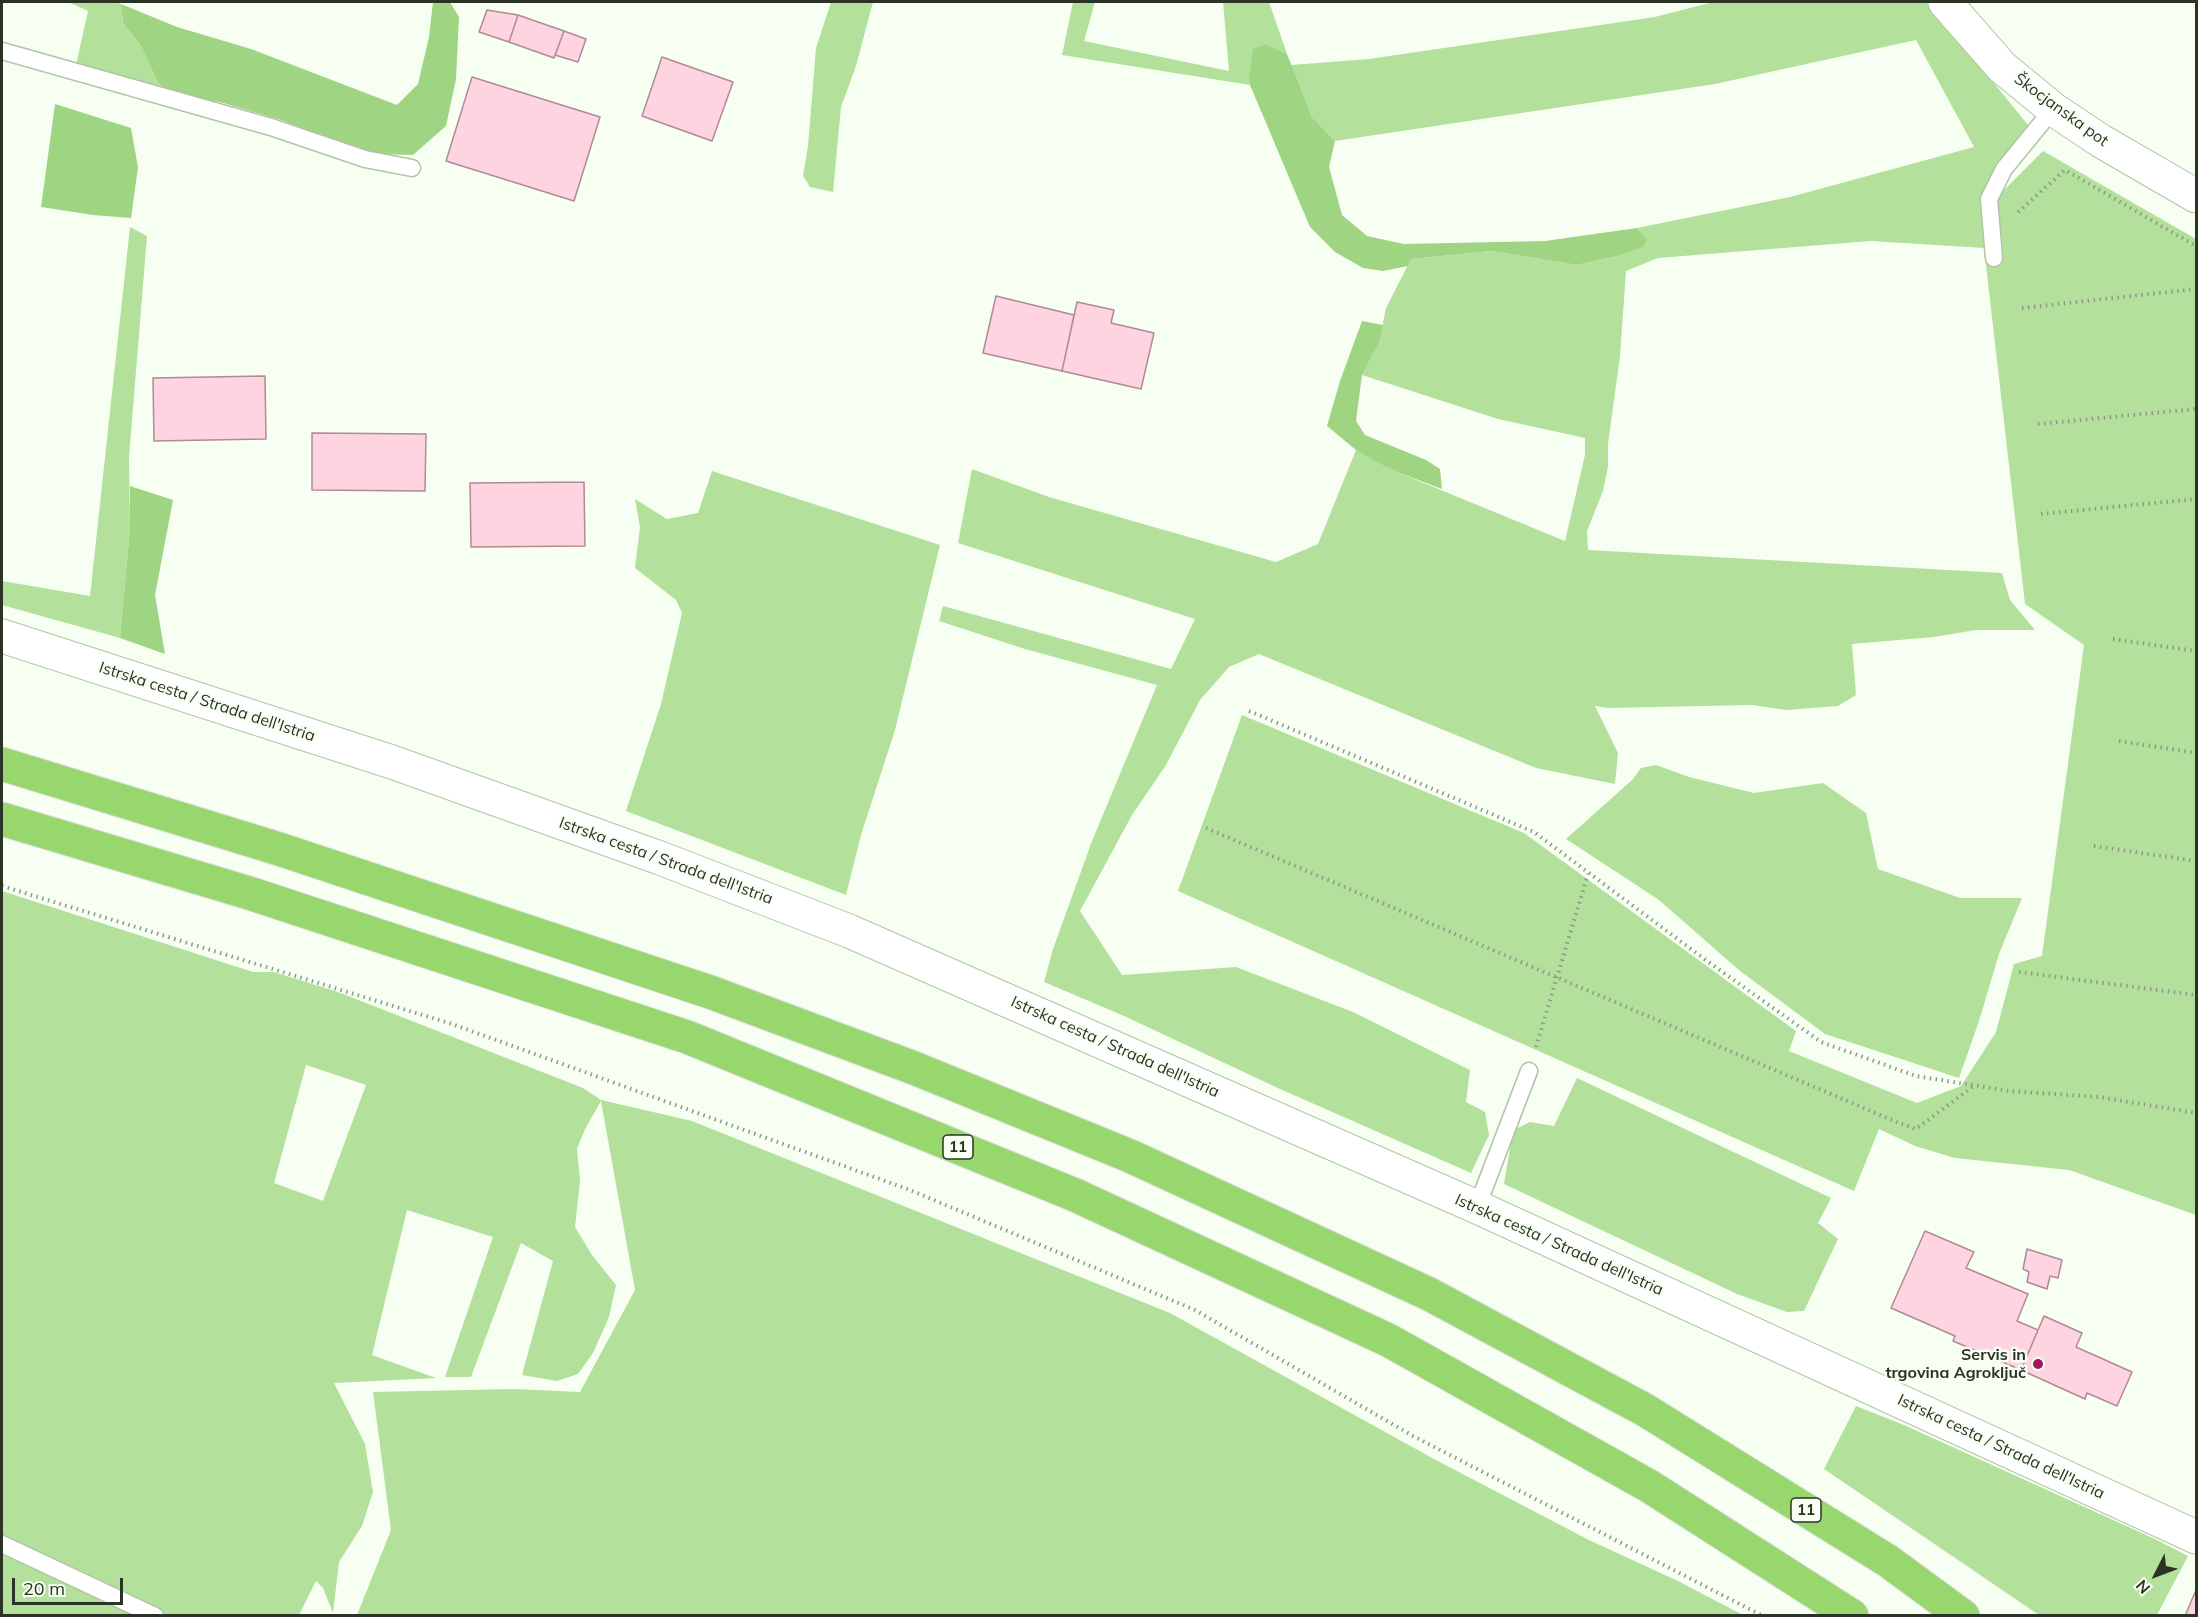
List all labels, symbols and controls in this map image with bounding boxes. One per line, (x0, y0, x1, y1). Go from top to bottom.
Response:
street label: Škocjanska pot (2010, 69, 2112, 151)
street label: Istrska cesta / Strada dell'Istria (96, 658, 318, 746)
street label: Istrska cesta / Strada dell'Istria (556, 813, 776, 909)
street label: Istrska cesta / Strada dell'Istria (1008, 992, 1222, 1102)
road number: 11 (943, 1135, 973, 1159)
street label: Istrska cesta / Strada dell'Istria (1452, 1190, 1666, 1300)
place label: Servis in trgovina Agroključ (1885, 1345, 2026, 1383)
marker: Servis in trgovina Agroključ (2031, 1357, 2045, 1371)
street label: Istrska cesta / Strada dell'Istria (1894, 1391, 2108, 1503)
road number: 11 (1791, 1498, 1821, 1522)
north arrow (2126, 1545, 2186, 1605)
scale bar (15, 1566, 126, 1604)
text: N (2131, 1576, 2154, 1598)
text: 20 m (23, 1577, 65, 1600)

